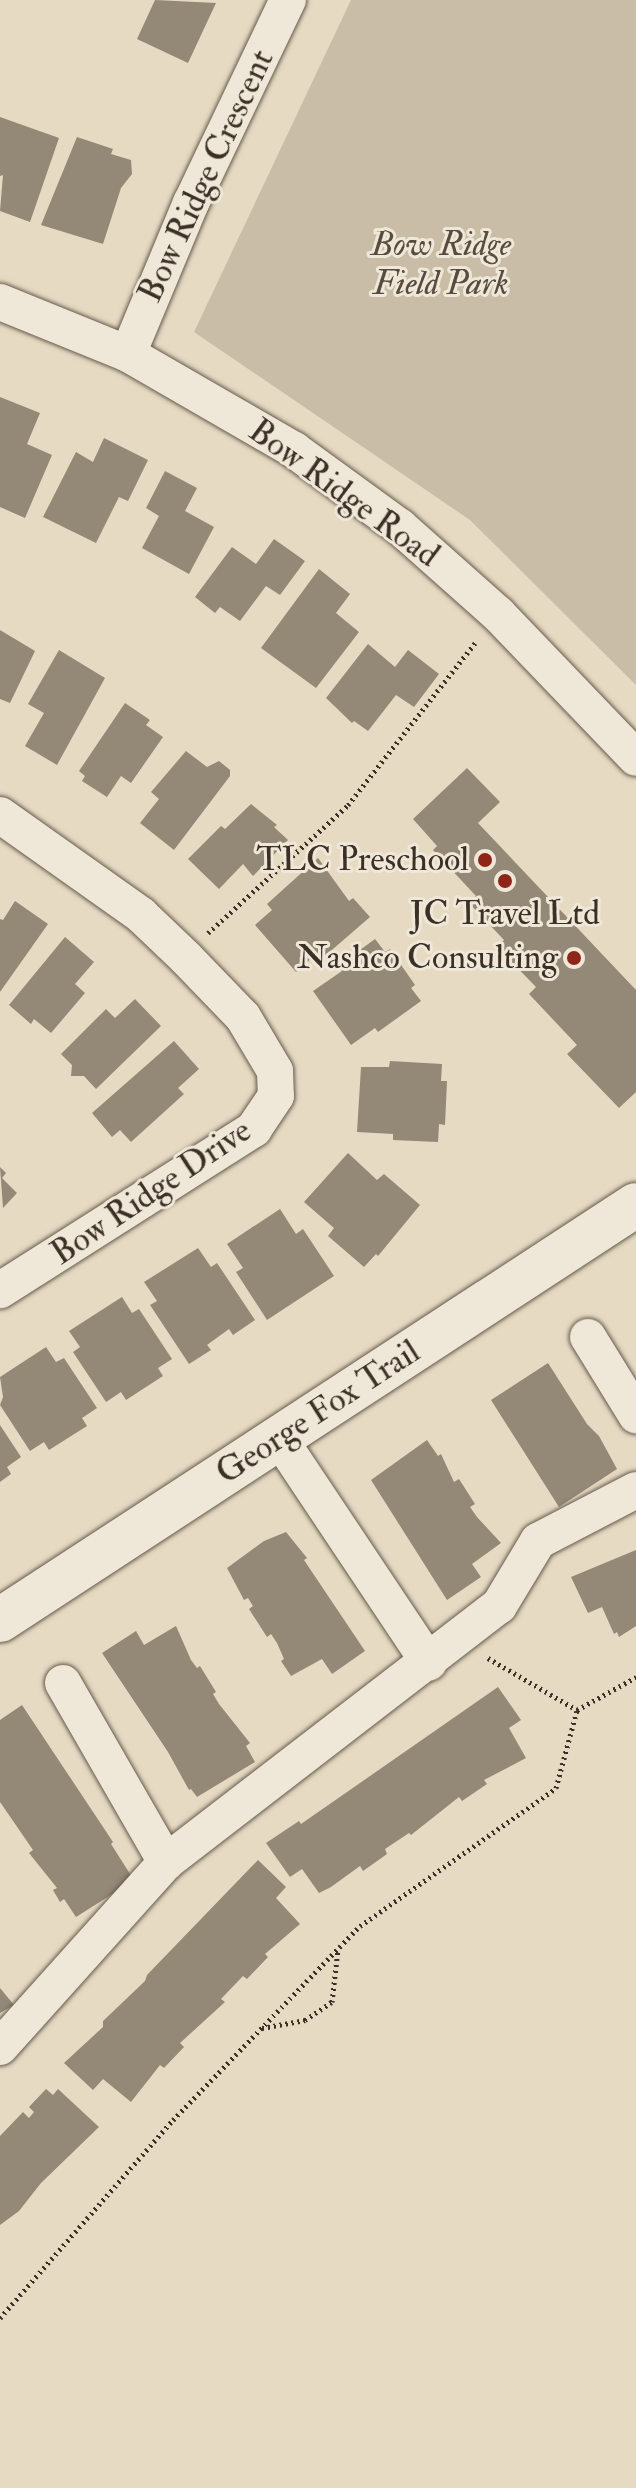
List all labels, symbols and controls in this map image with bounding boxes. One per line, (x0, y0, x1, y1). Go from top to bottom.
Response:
street label: Bow Ridge Crescent (130, 43, 282, 309)
park label: Bow Ridge Field Park (371, 224, 511, 304)
street label: Bow Ridge Road (241, 410, 447, 576)
place label: TLC Preschool (256, 840, 469, 880)
marker: TLC Preschool (476, 851, 494, 869)
marker: JC Travel Ltd (496, 872, 514, 890)
place label: JC Travel Ltd (410, 894, 600, 934)
place label: Nashco Consulting (297, 938, 558, 978)
marker: Nashco Consulting (565, 949, 583, 967)
street label: Bow Ridge Drive (43, 1110, 259, 1274)
street label: George Fox Trail (209, 1331, 427, 1493)

